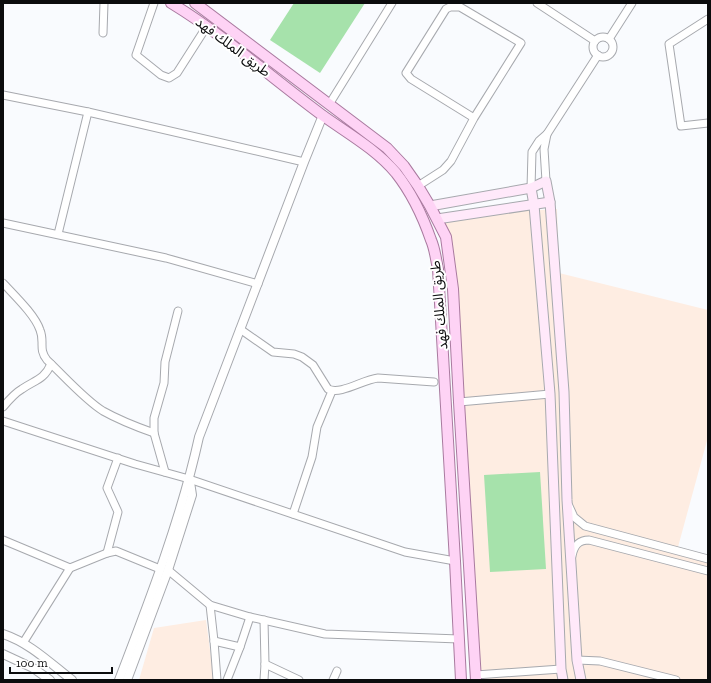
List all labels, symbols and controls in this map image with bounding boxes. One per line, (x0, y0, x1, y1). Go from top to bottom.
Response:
street label: طريق الملك فهد (192, 13, 274, 81)
street label: طريق الملك فهد (427, 260, 452, 350)
scale bar (10, 649, 112, 675)
text: 100 m (16, 656, 48, 670)

